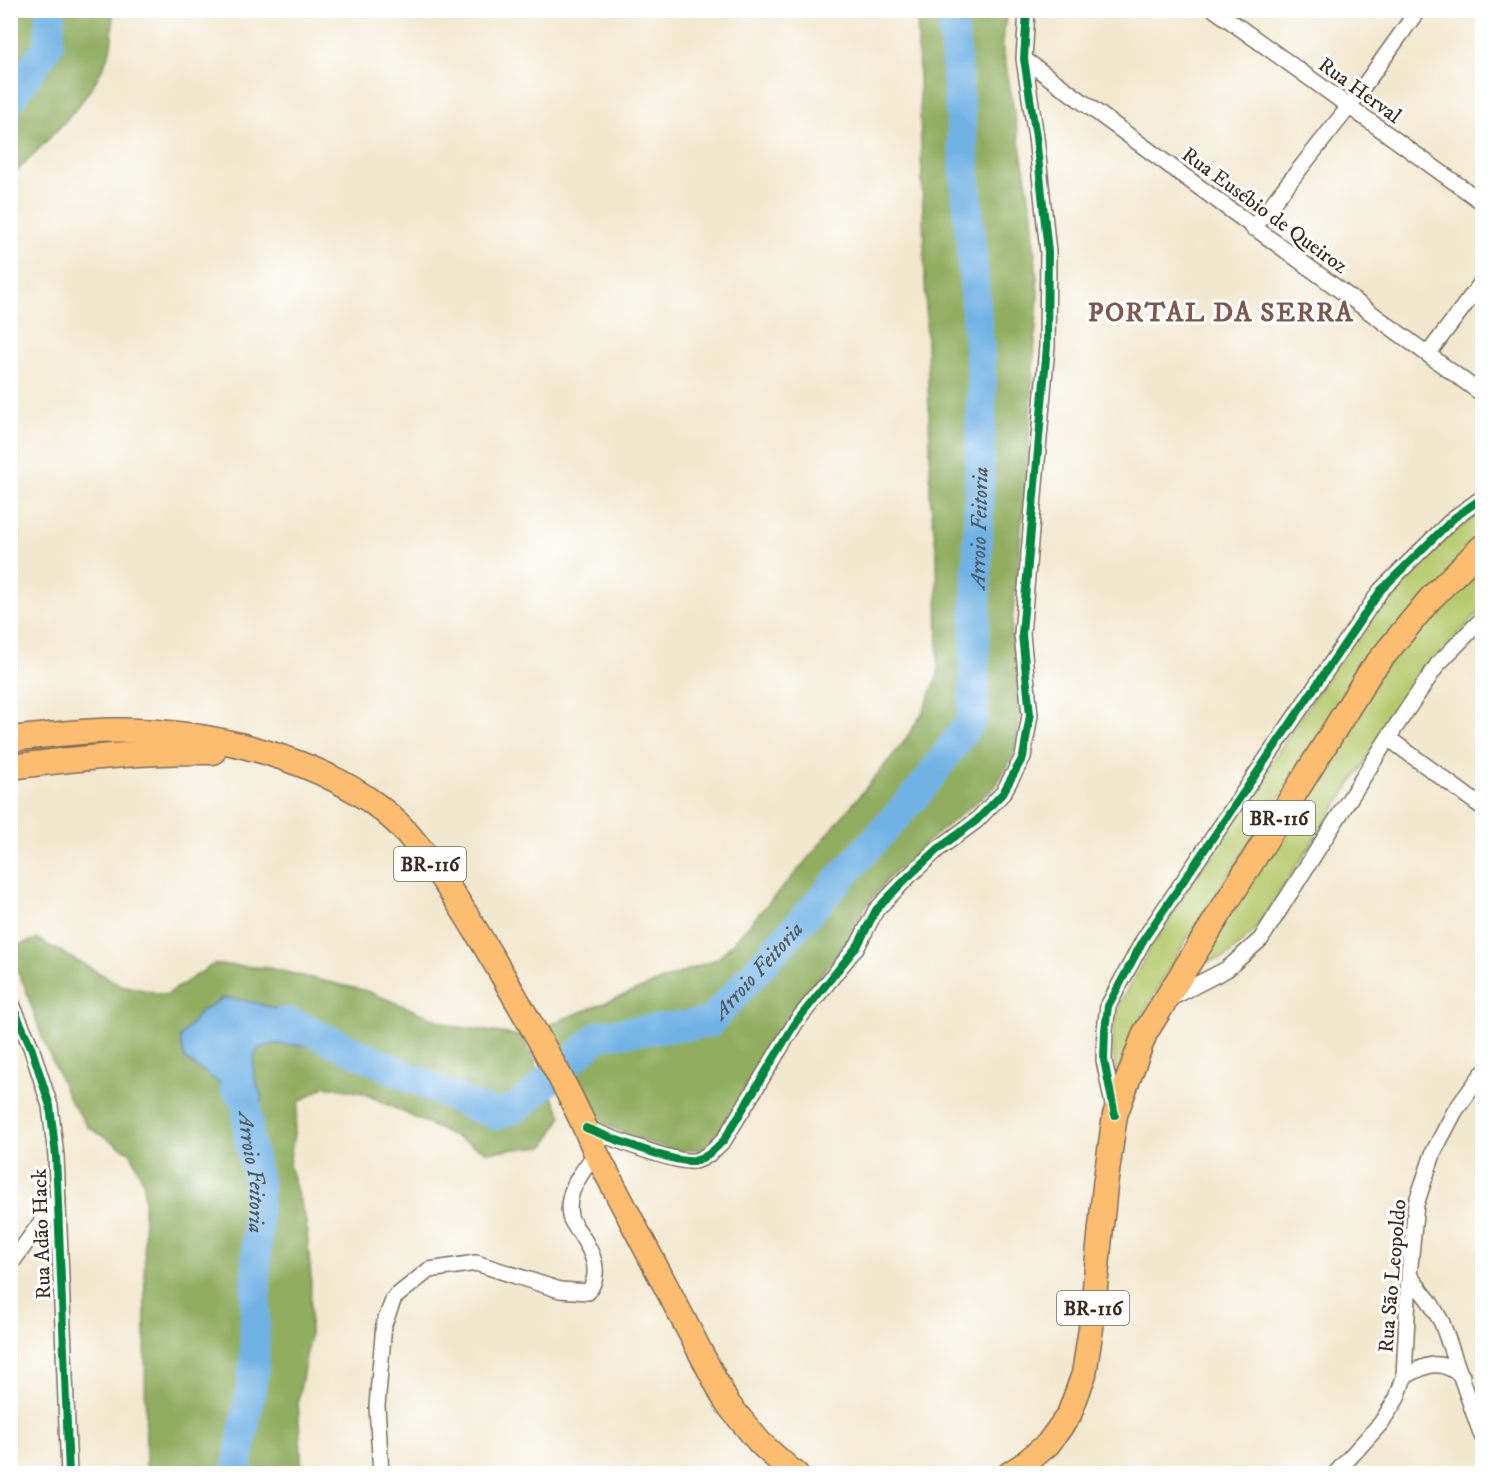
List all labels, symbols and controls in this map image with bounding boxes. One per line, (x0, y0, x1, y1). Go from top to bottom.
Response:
street label: Rua Herval (1313, 52, 1406, 130)
street label: Rua Eusébio de Queiroz (1176, 142, 1352, 280)
district label: PORTAL DA SERRA (1088, 296, 1354, 330)
water label: Arroio Feitoria (964, 466, 995, 592)
road number: BR-116 (1243, 801, 1315, 835)
road number: BR-116 (394, 847, 466, 881)
water label: Arroio Feitoria (706, 916, 809, 1027)
water label: Arroio Feitoria (232, 1108, 270, 1233)
street label: Rua Adão Hack (27, 1167, 57, 1300)
street label: Rua São Leopoldo (1373, 1198, 1413, 1354)
road number: BR-116 (1057, 1291, 1129, 1325)

